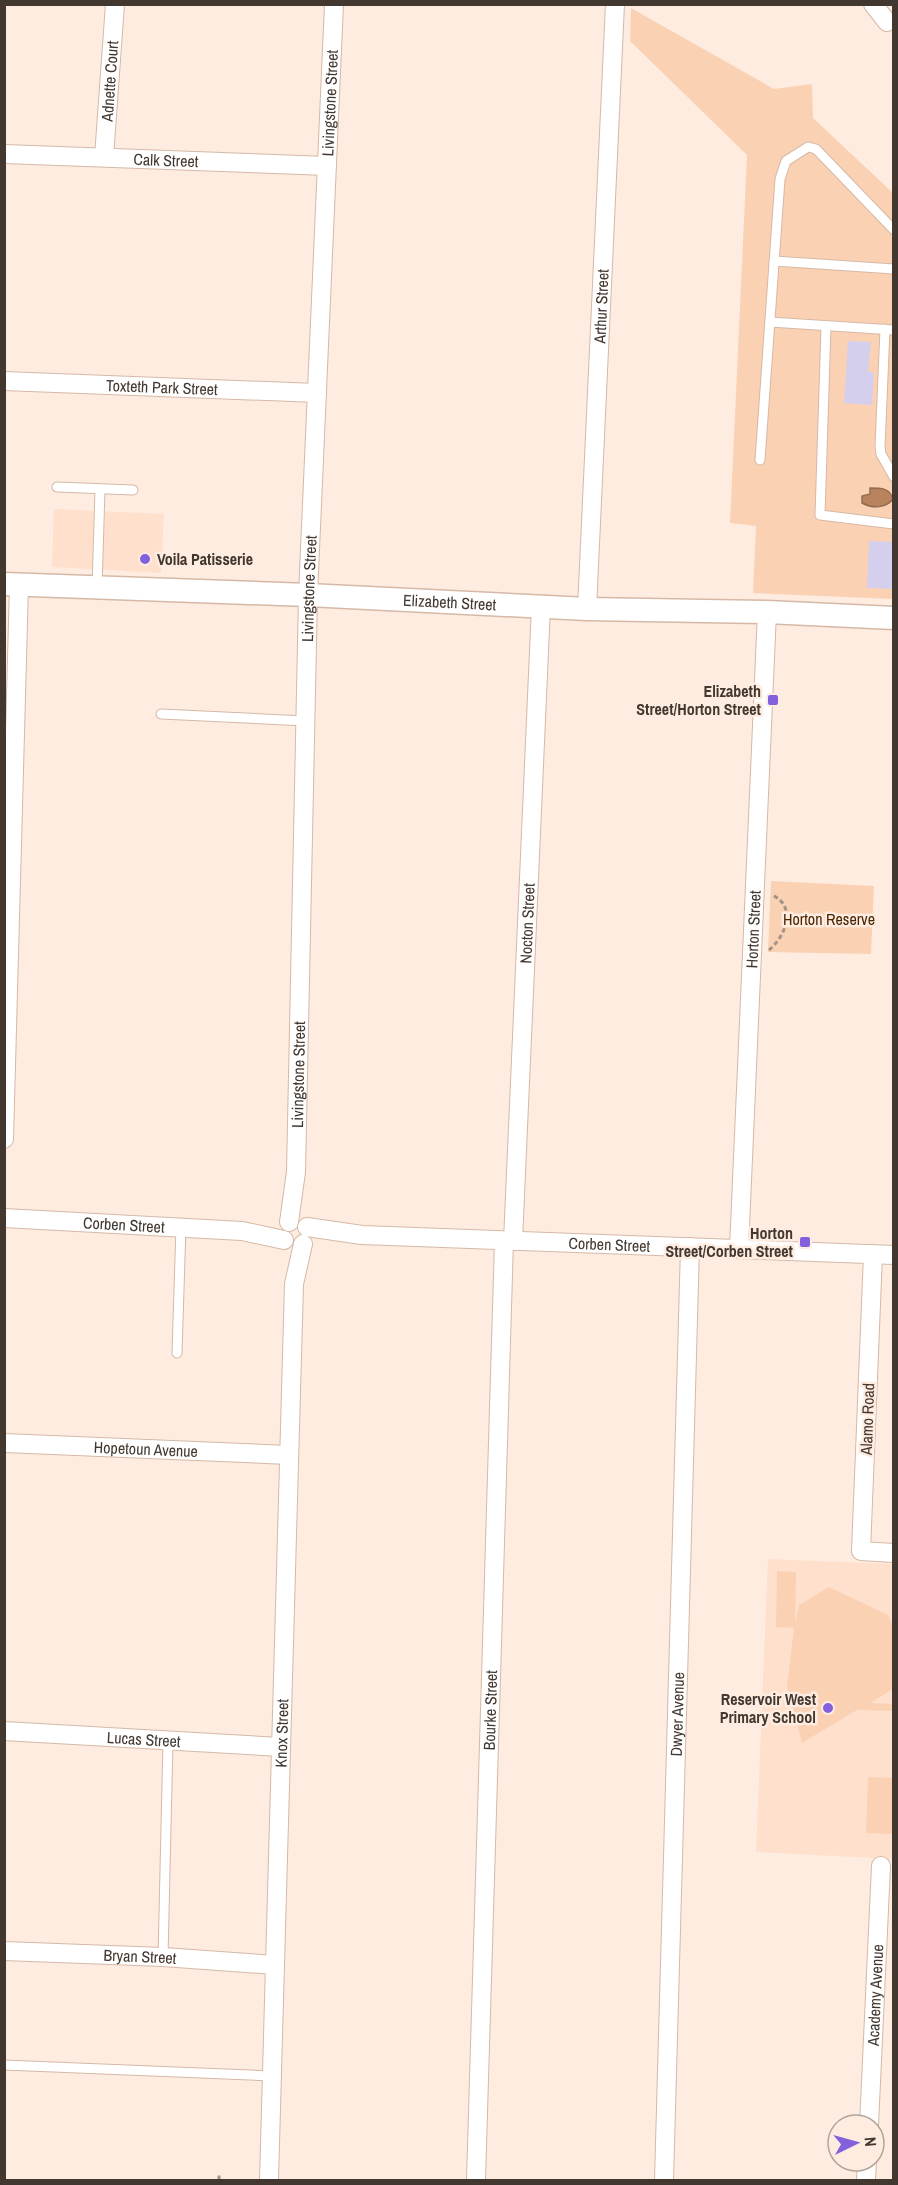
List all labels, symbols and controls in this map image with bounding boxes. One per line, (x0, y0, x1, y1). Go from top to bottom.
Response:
street label: Adnette Court (96, 40, 123, 123)
street label: Livingstone Street (316, 49, 343, 157)
street label: Calk Street (133, 148, 199, 172)
street label: Arthur Street (588, 268, 614, 345)
street label: Toxteth Park Street (106, 374, 218, 400)
street label: Livingstone Street (296, 535, 322, 642)
place label: Voila Patisserie (157, 548, 253, 570)
marker: Voila Patisserie (138, 552, 152, 566)
street label: Elizabeth Street (402, 589, 497, 615)
place label: Elizabeth Street/Horton Street (636, 680, 762, 720)
marker: Elizabeth Street/Horton Street (766, 693, 780, 707)
street label: Nocton Street (514, 882, 540, 964)
street label: Horton Street (740, 889, 766, 969)
park label: Horton Reserve (783, 908, 875, 930)
street label: Livingstone Street (286, 1021, 310, 1128)
street label: Corben Street (82, 1211, 166, 1238)
place label: Horton Street/Corben Street (665, 1222, 794, 1262)
street label: Corben Street (568, 1232, 651, 1257)
marker: Horton Street/Corben Street (798, 1235, 812, 1249)
street label: Alamo Road (855, 1383, 879, 1456)
street label: Hopetoun Avenue (93, 1436, 198, 1462)
street label: Bourke Street (478, 1669, 502, 1751)
street label: Dwyer Avenue (665, 1672, 689, 1757)
place label: Reservoir West Primary School (720, 1688, 817, 1728)
street label: Knox Street (270, 1698, 293, 1768)
marker: Reservoir West Primary School (821, 1701, 835, 1715)
street label: Lucas Street (106, 1726, 182, 1752)
street label: Bryan Street (103, 1944, 177, 1969)
street label: Academy Avenue (862, 1944, 888, 2048)
north arrow (826, 2113, 886, 2173)
text: N (860, 2136, 882, 2147)

